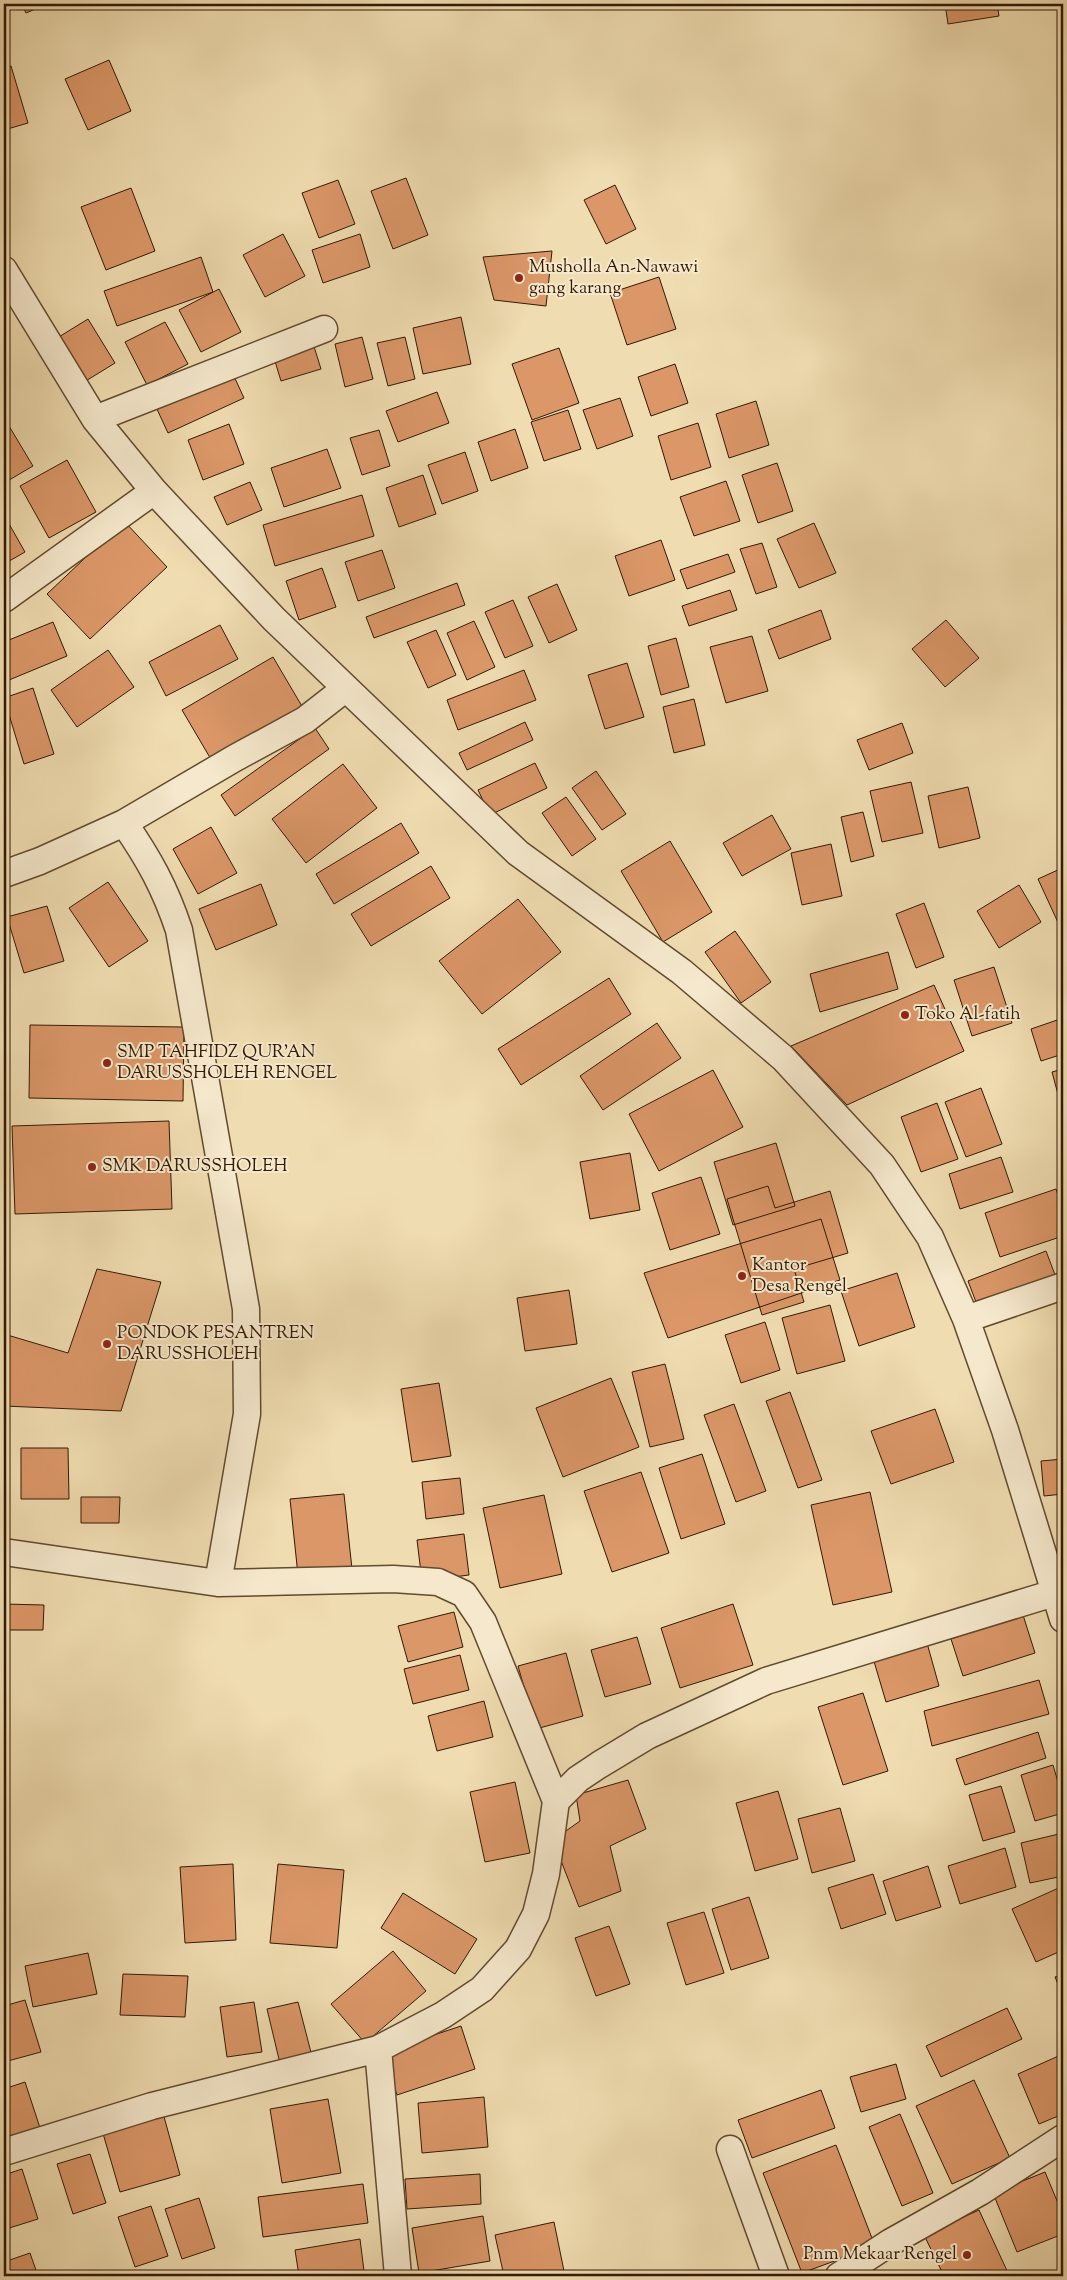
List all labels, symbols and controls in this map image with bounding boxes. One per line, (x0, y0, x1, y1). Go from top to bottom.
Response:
place label: Musholla An-Nawawi gang karang (529, 255, 698, 302)
marker: Musholla An-Nawawi gang karang (513, 272, 525, 284)
place label: Toko Al-fatih (915, 1002, 1021, 1028)
marker: Toko Al-fatih (899, 1009, 911, 1021)
place label: SMP TAHFIDZ QUR'AN DARUSSHOLEH RENGEL (117, 1040, 337, 1087)
marker: SMP TAHFIDZ QUR'AN DARUSSHOLEH RENGEL (101, 1057, 113, 1069)
place label: SMK DARUSSHOLEH (102, 1154, 287, 1180)
marker: SMK DARUSSHOLEH (86, 1161, 98, 1173)
place label: Kantor Desa Rengel (752, 1253, 847, 1300)
marker: Kantor Desa Rengel (736, 1270, 748, 1282)
place label: PONDOK PESANTREN DARUSSHOLEH (117, 1321, 314, 1368)
marker: PONDOK PESANTREN DARUSSHOLEH (101, 1338, 113, 1350)
place label: Pnm Mekaar Rengel (803, 2242, 957, 2268)
marker: Pnm Mekaar Rengel (961, 2249, 973, 2261)

